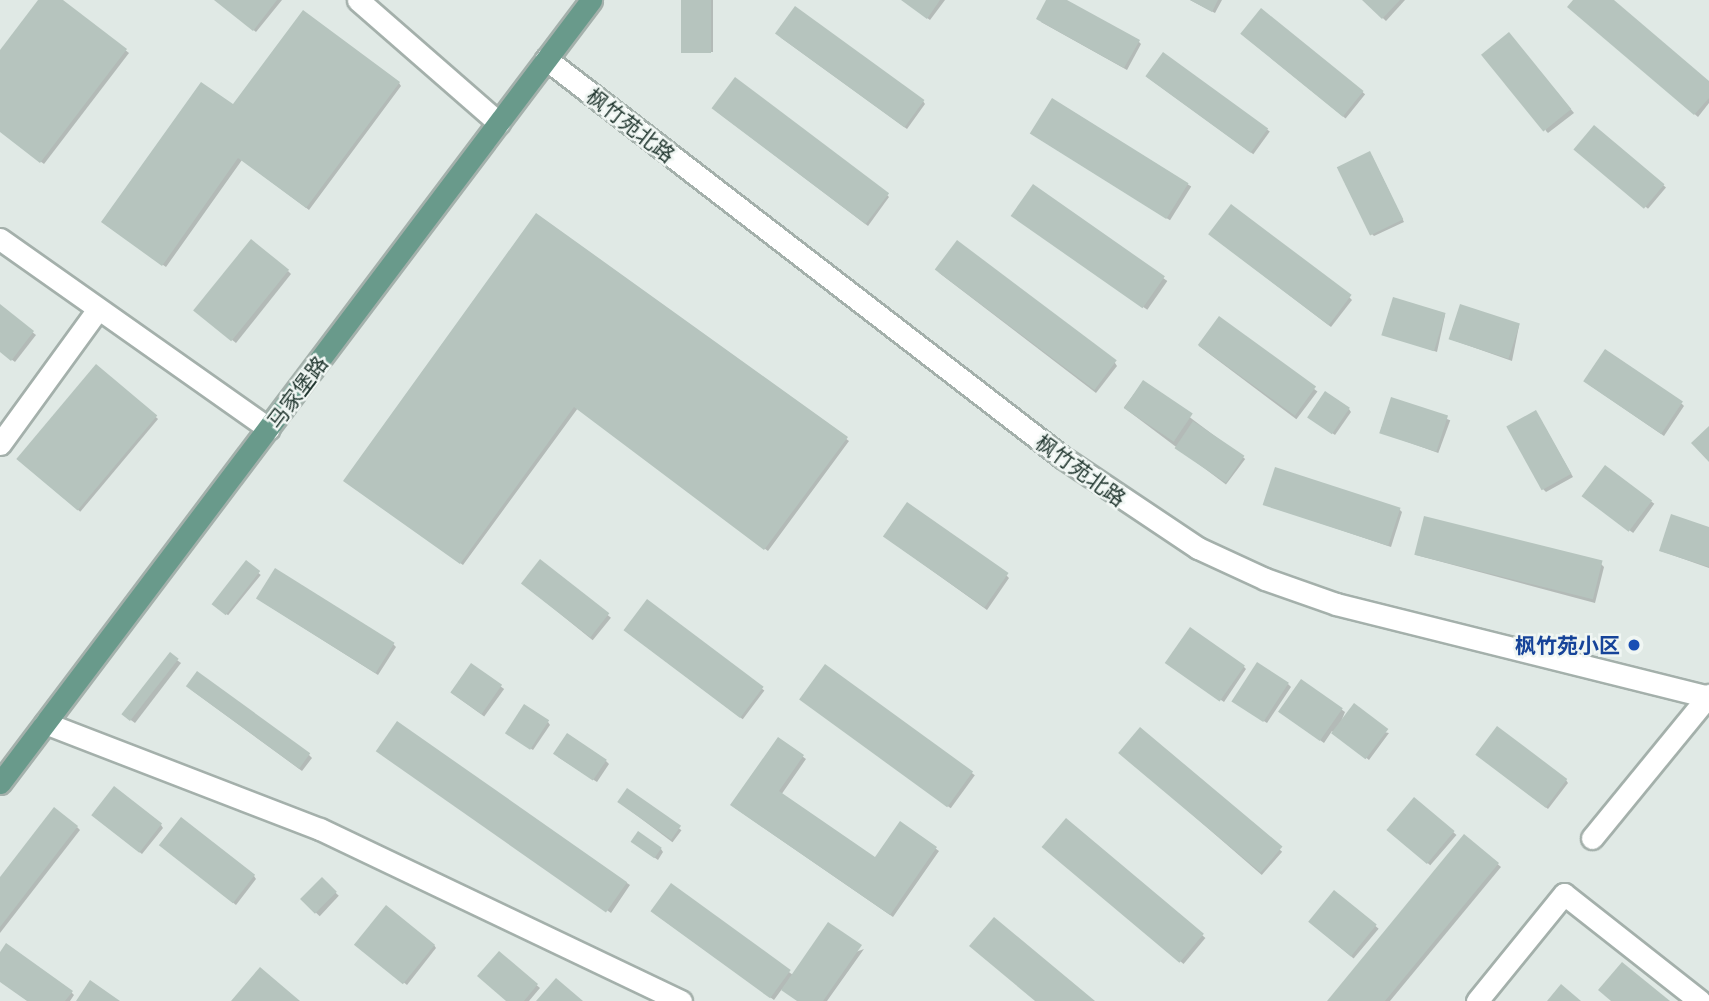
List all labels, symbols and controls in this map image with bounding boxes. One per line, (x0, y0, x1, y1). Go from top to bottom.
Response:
street label: 枫竹苑北路 (582, 83, 680, 167)
street label: 马家堡路 (262, 351, 332, 433)
street label: 枫竹苑北路 (1031, 429, 1131, 511)
place label: 枫竹苑小区 (1515, 632, 1620, 658)
marker: 枫竹苑小区 (1626, 637, 1642, 653)

